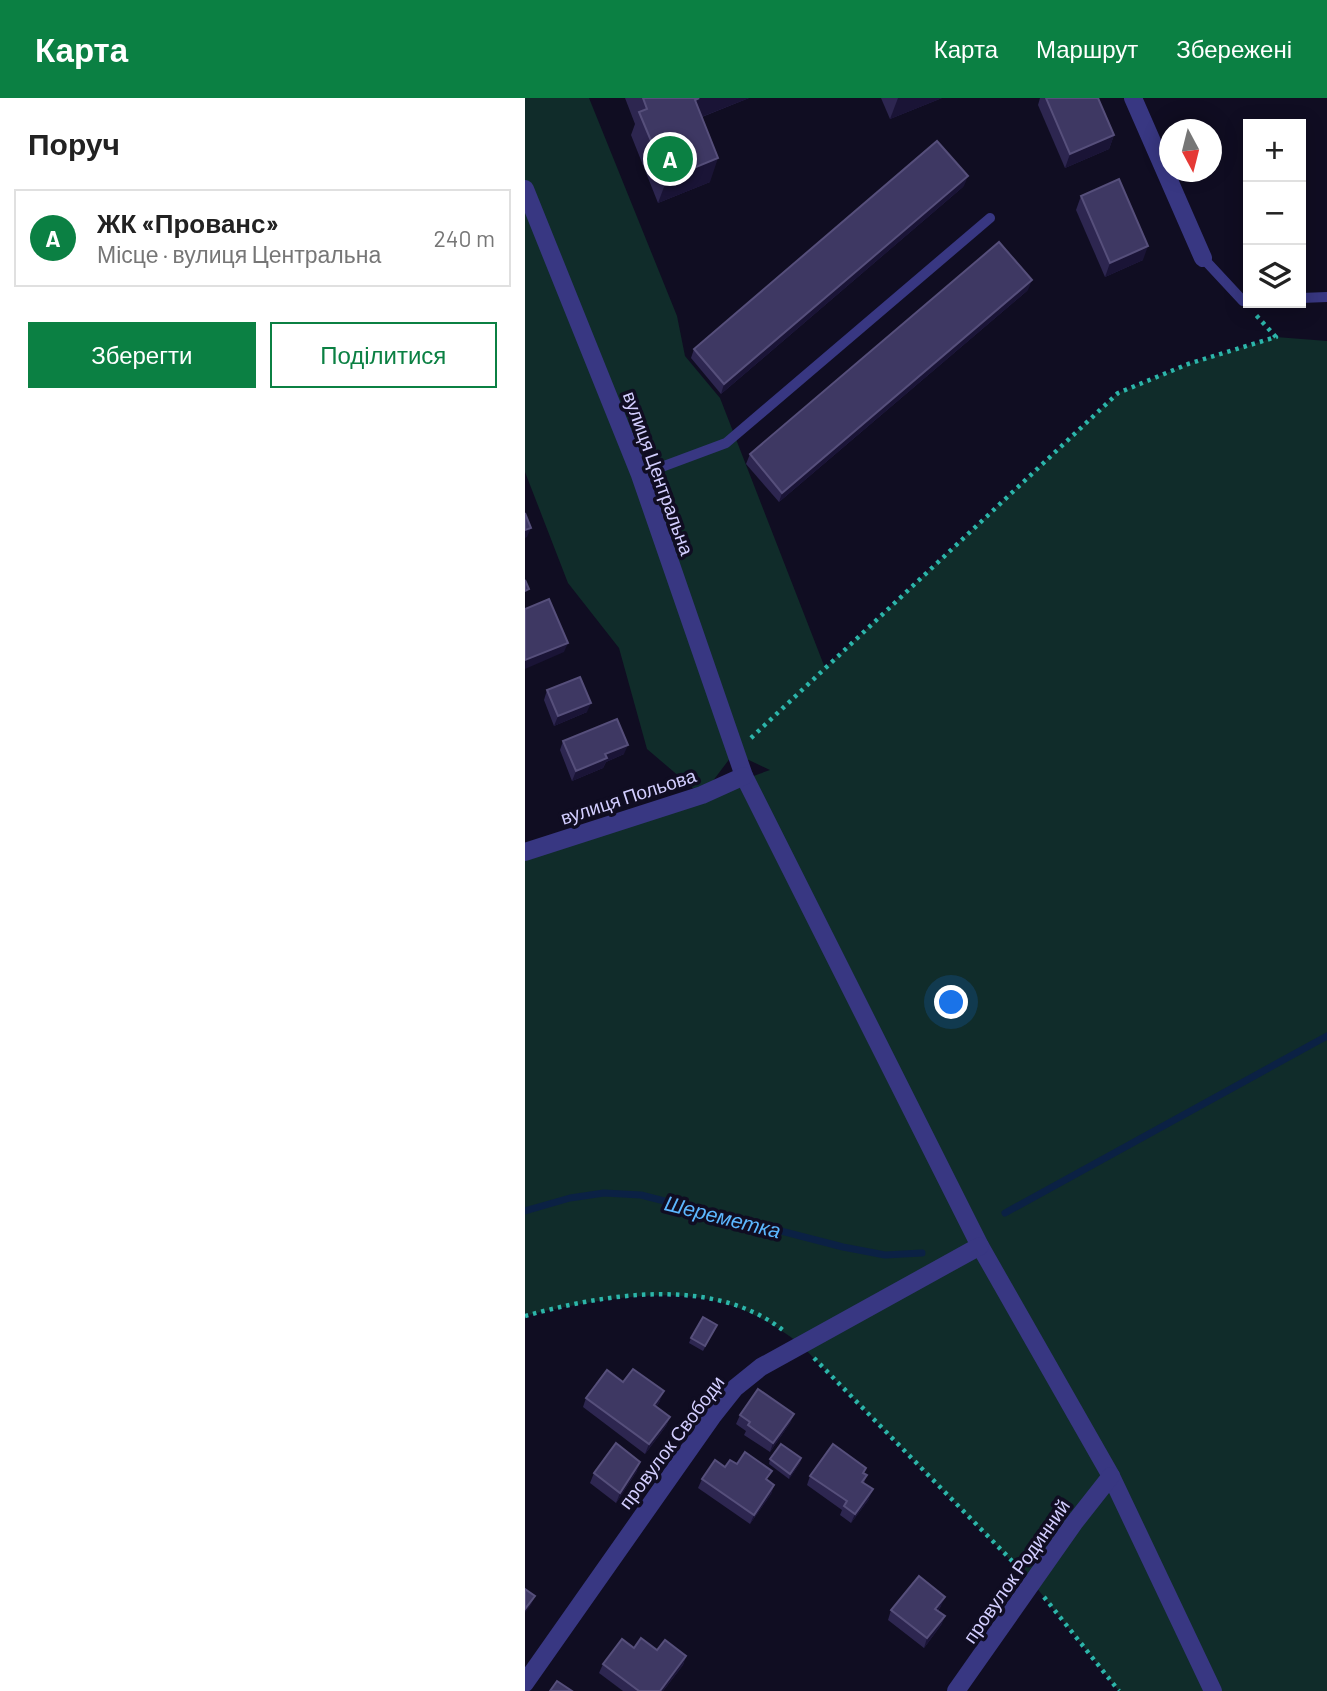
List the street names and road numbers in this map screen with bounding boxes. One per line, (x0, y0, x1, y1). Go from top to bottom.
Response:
street label: вулиця Центральна (619, 388, 699, 558)
street label: вулиця Польова (557, 763, 699, 829)
street label: провулок Свободи (613, 1371, 729, 1513)
street label: провулок Родинний (958, 1495, 1074, 1647)

